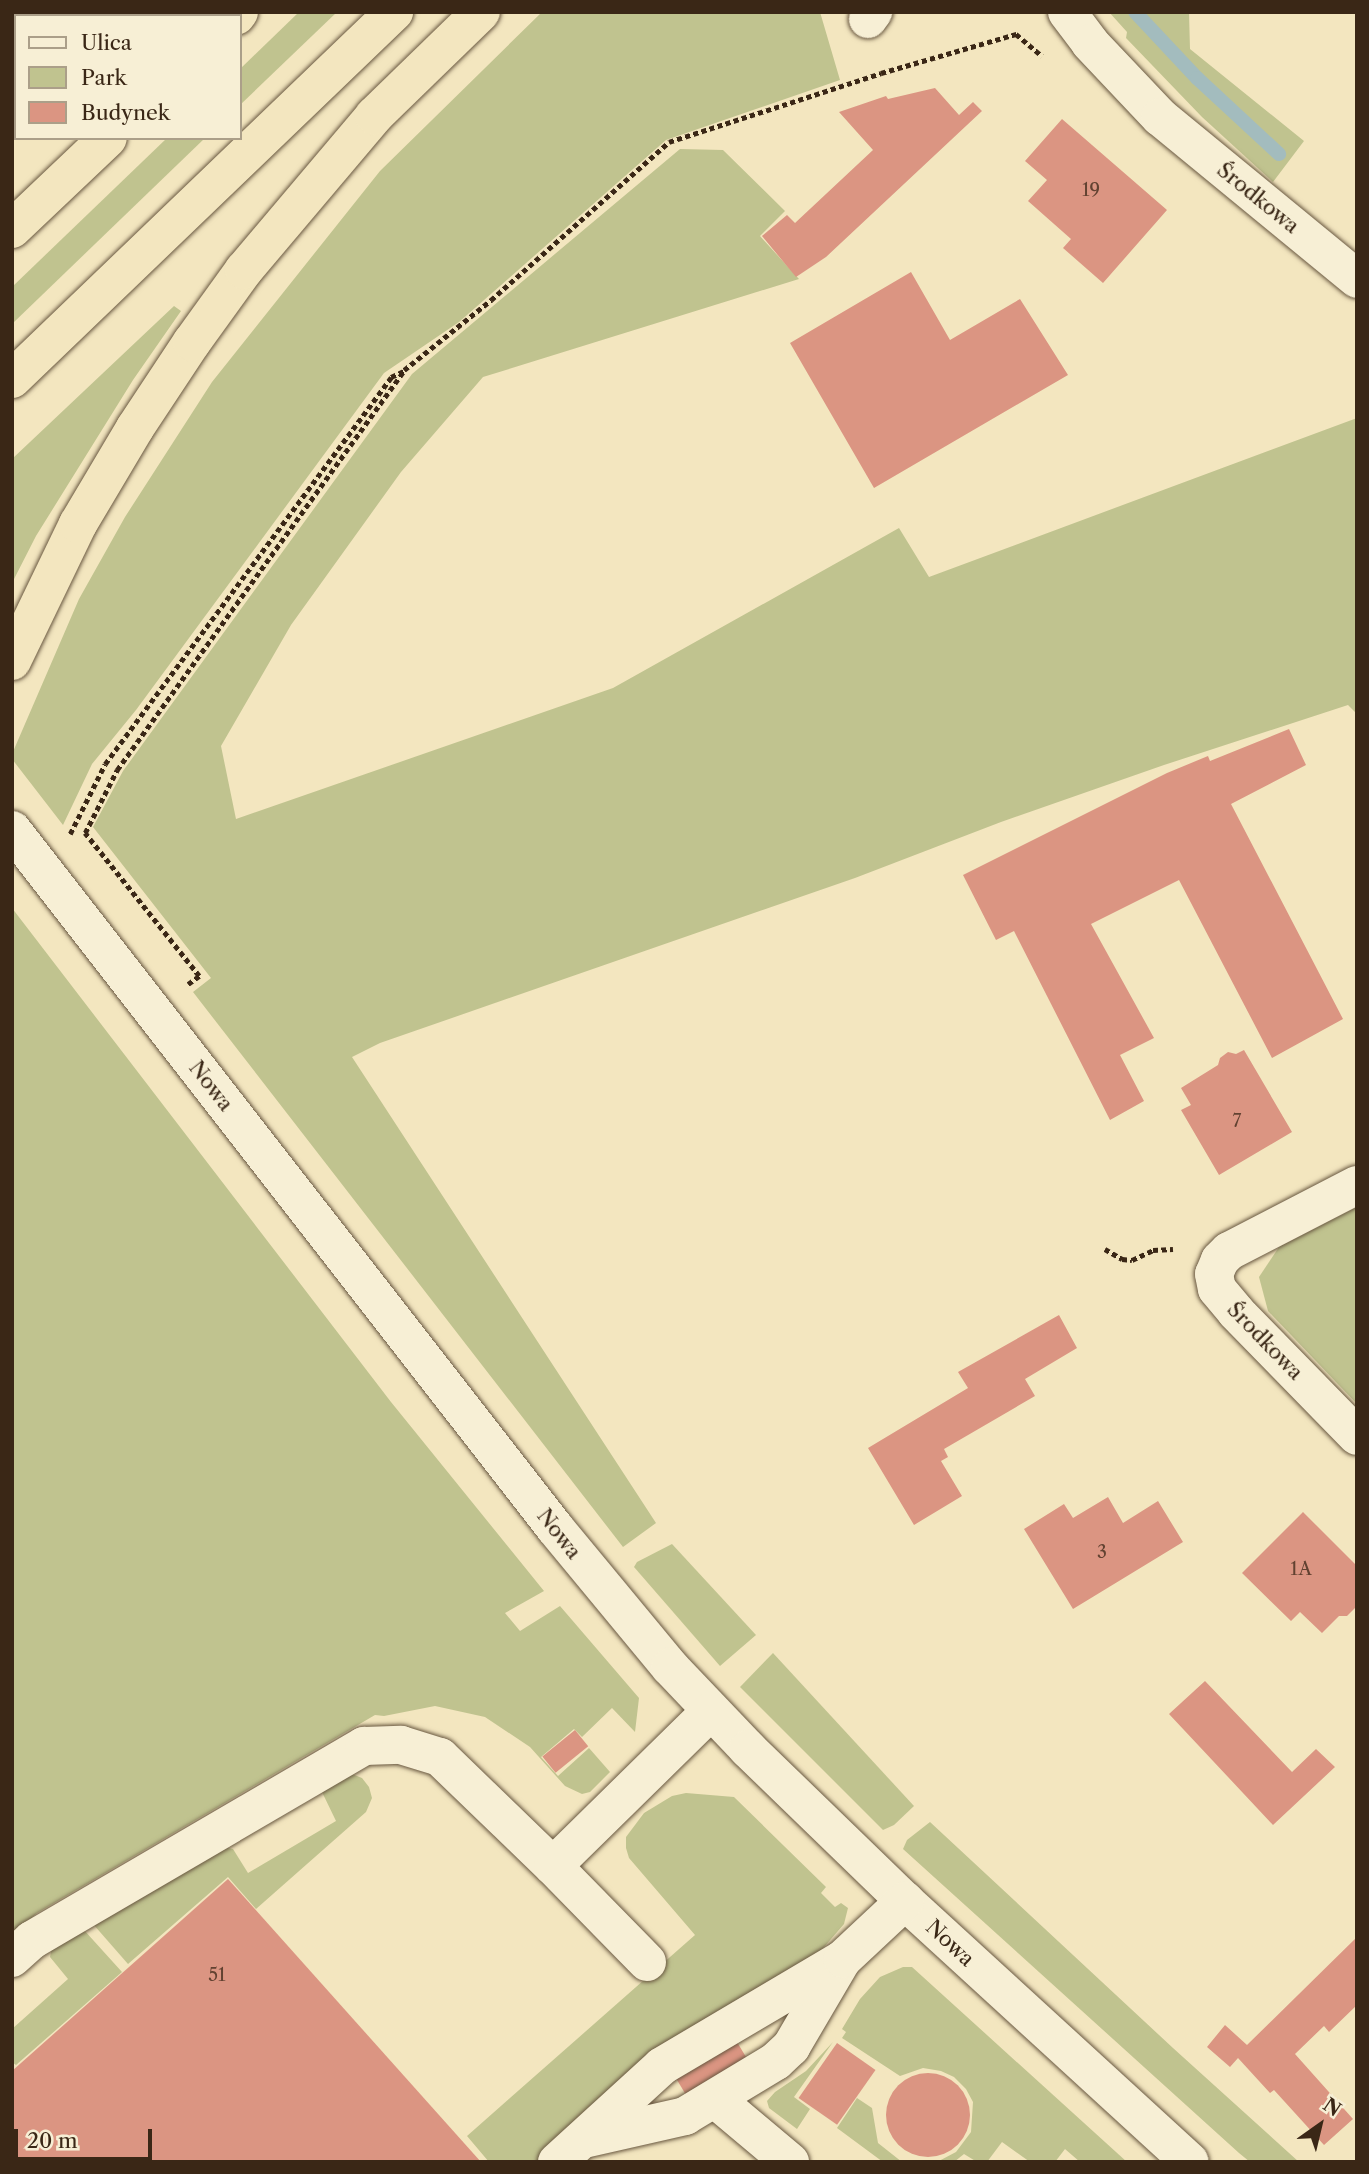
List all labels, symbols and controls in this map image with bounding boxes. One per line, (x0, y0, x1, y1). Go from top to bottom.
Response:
legend (14, 14, 242, 140)
text: Ulica (81, 30, 132, 55)
text: Park (81, 65, 127, 90)
text: Budynek (81, 100, 170, 125)
street label: Środkowa (1212, 157, 1304, 239)
house number: 19 (1082, 179, 1100, 201)
street label: Nowa (184, 1056, 238, 1116)
house number: 7 (1233, 1110, 1241, 1132)
street label: Środkowa (1222, 1297, 1308, 1385)
street label: Nowa (532, 1504, 586, 1564)
house number: 3 (1097, 1541, 1107, 1563)
house number: 1A (1290, 1558, 1312, 1580)
street label: Nowa (921, 1914, 979, 1972)
house number: 51 (208, 1964, 226, 1986)
north arrow (1285, 2090, 1355, 2160)
text: N (1319, 2093, 1345, 2121)
scale bar (18, 2114, 156, 2158)
text: 20 m (27, 2128, 78, 2153)

